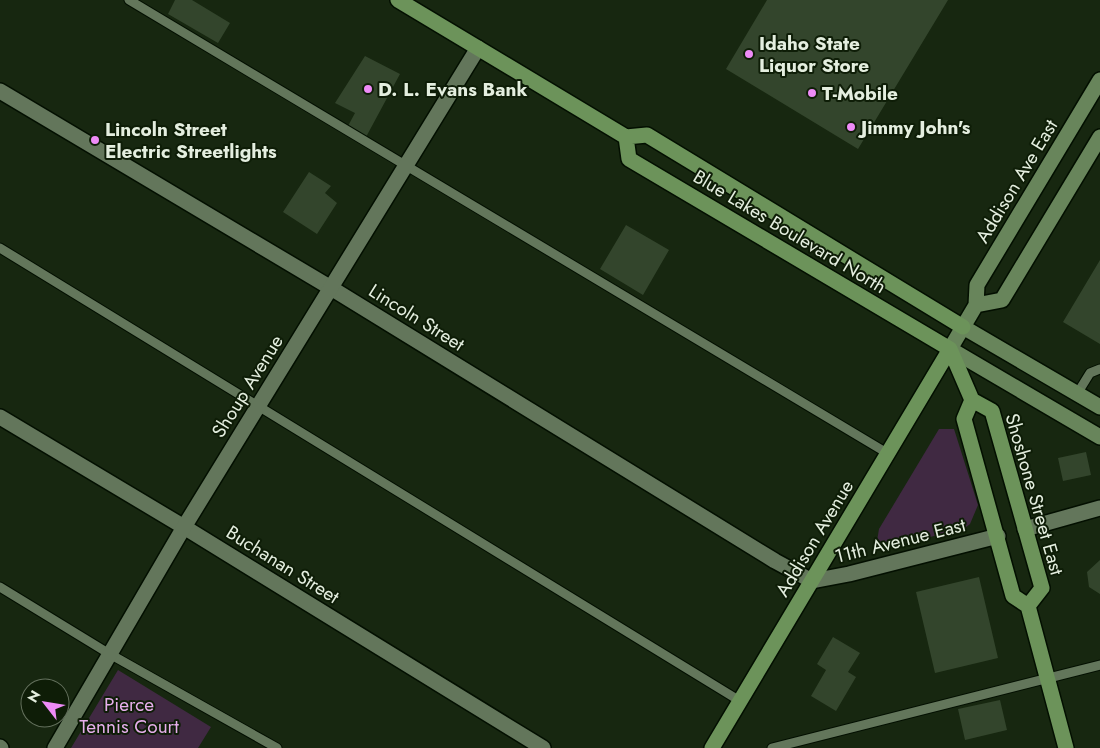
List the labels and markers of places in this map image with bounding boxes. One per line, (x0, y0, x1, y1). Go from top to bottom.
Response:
place label: Idaho State Liquor Store (759, 30, 869, 79)
marker: Idaho State Liquor Store (743, 48, 755, 60)
place label: D. L. Evans Bank (378, 76, 527, 103)
place label: T-Mobile (822, 80, 898, 107)
marker: D. L. Evans Bank (362, 83, 374, 95)
marker: T-Mobile (806, 87, 818, 99)
place label: Jimmy John's (857, 114, 971, 141)
place label: Lincoln Street Electric Streetlights (105, 116, 277, 165)
marker: Jimmy John's (845, 121, 857, 133)
marker: Lincoln Street Electric Streetlights (89, 134, 101, 146)

